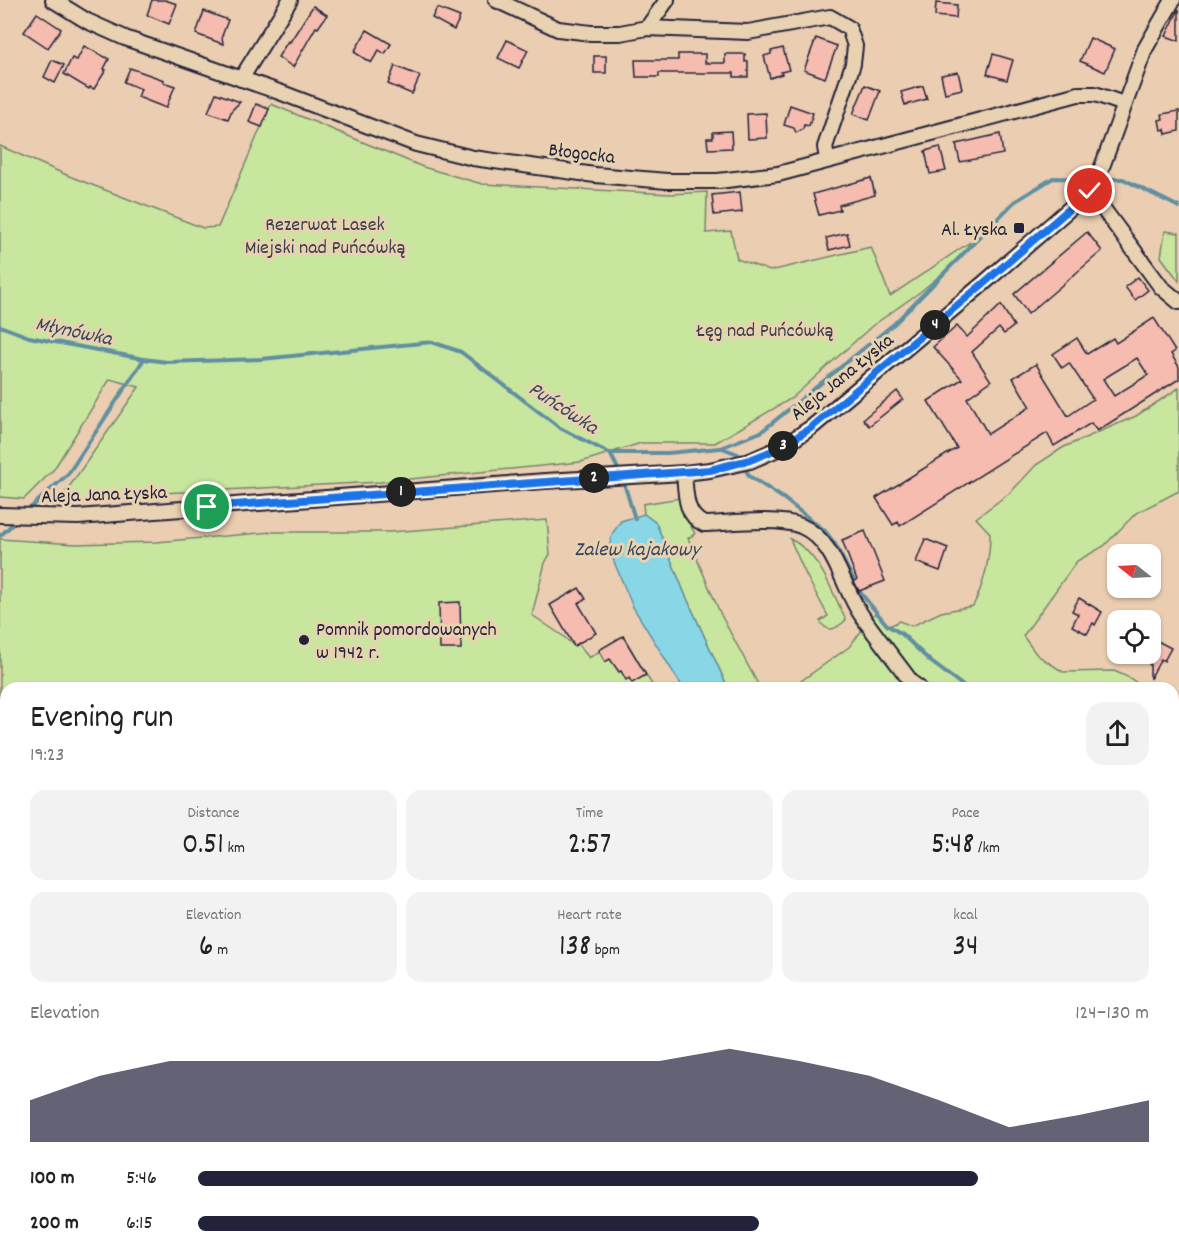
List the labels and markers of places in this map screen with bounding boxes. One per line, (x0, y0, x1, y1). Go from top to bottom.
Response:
pin (1064, 165, 1115, 216)
place label: Al. Łyska (941, 217, 1008, 245)
marker: Al. Łyska (1012, 221, 1026, 235)
pin: 4 (920, 310, 950, 340)
pin: 3 (768, 431, 798, 461)
pin: 2 (579, 463, 609, 493)
pin: 1 (386, 477, 416, 507)
pin (181, 481, 232, 532)
place label: Pomnik pomordowanych w 1942 r. (316, 617, 497, 668)
marker: Pomnik pomordowanych w 1942 r. (297, 633, 311, 647)

